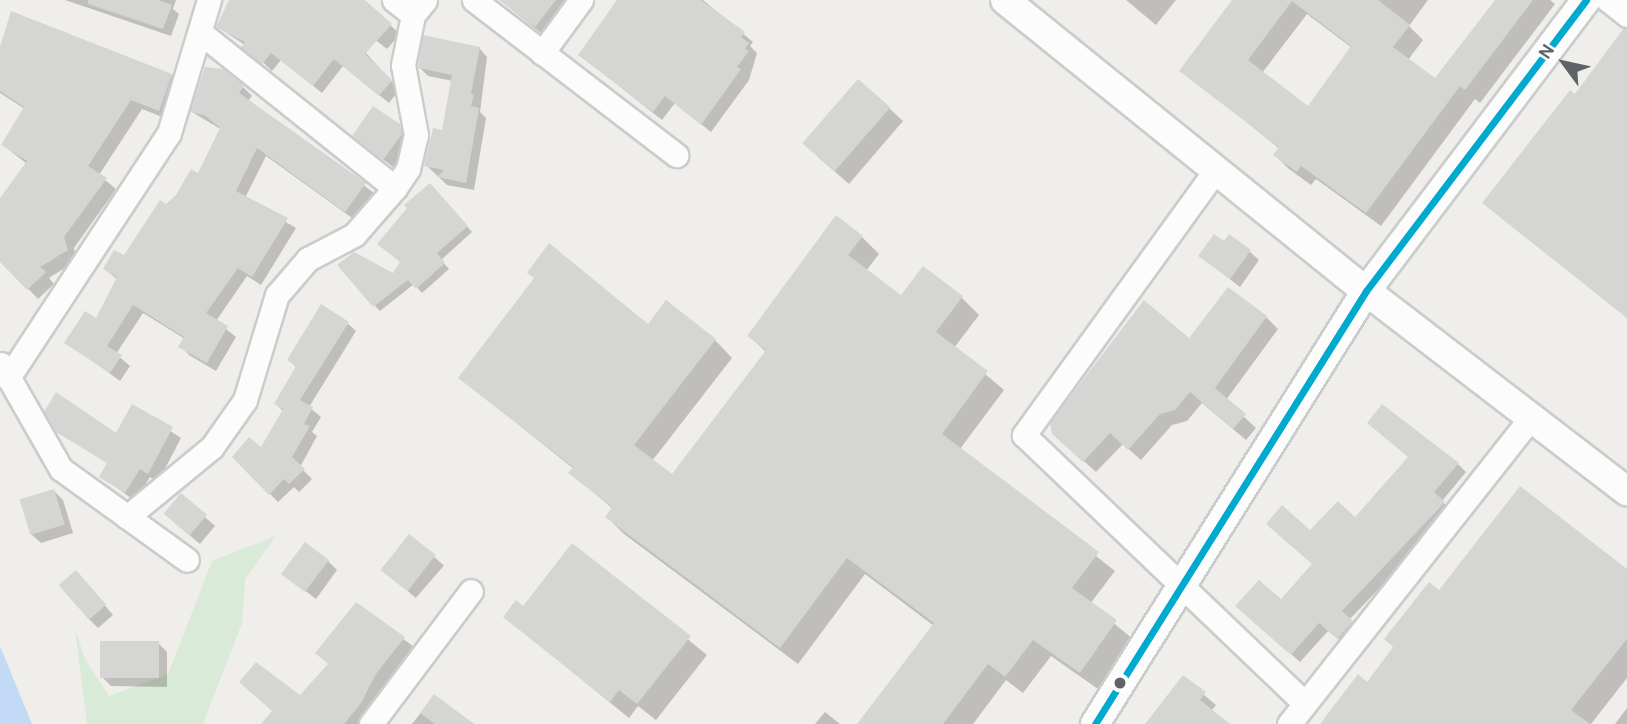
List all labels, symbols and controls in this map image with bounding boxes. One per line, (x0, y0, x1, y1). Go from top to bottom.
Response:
north arrow (1529, 28, 1599, 98)
text: N (1533, 40, 1559, 63)
unlabelled marker (1113, 676, 1127, 690)

